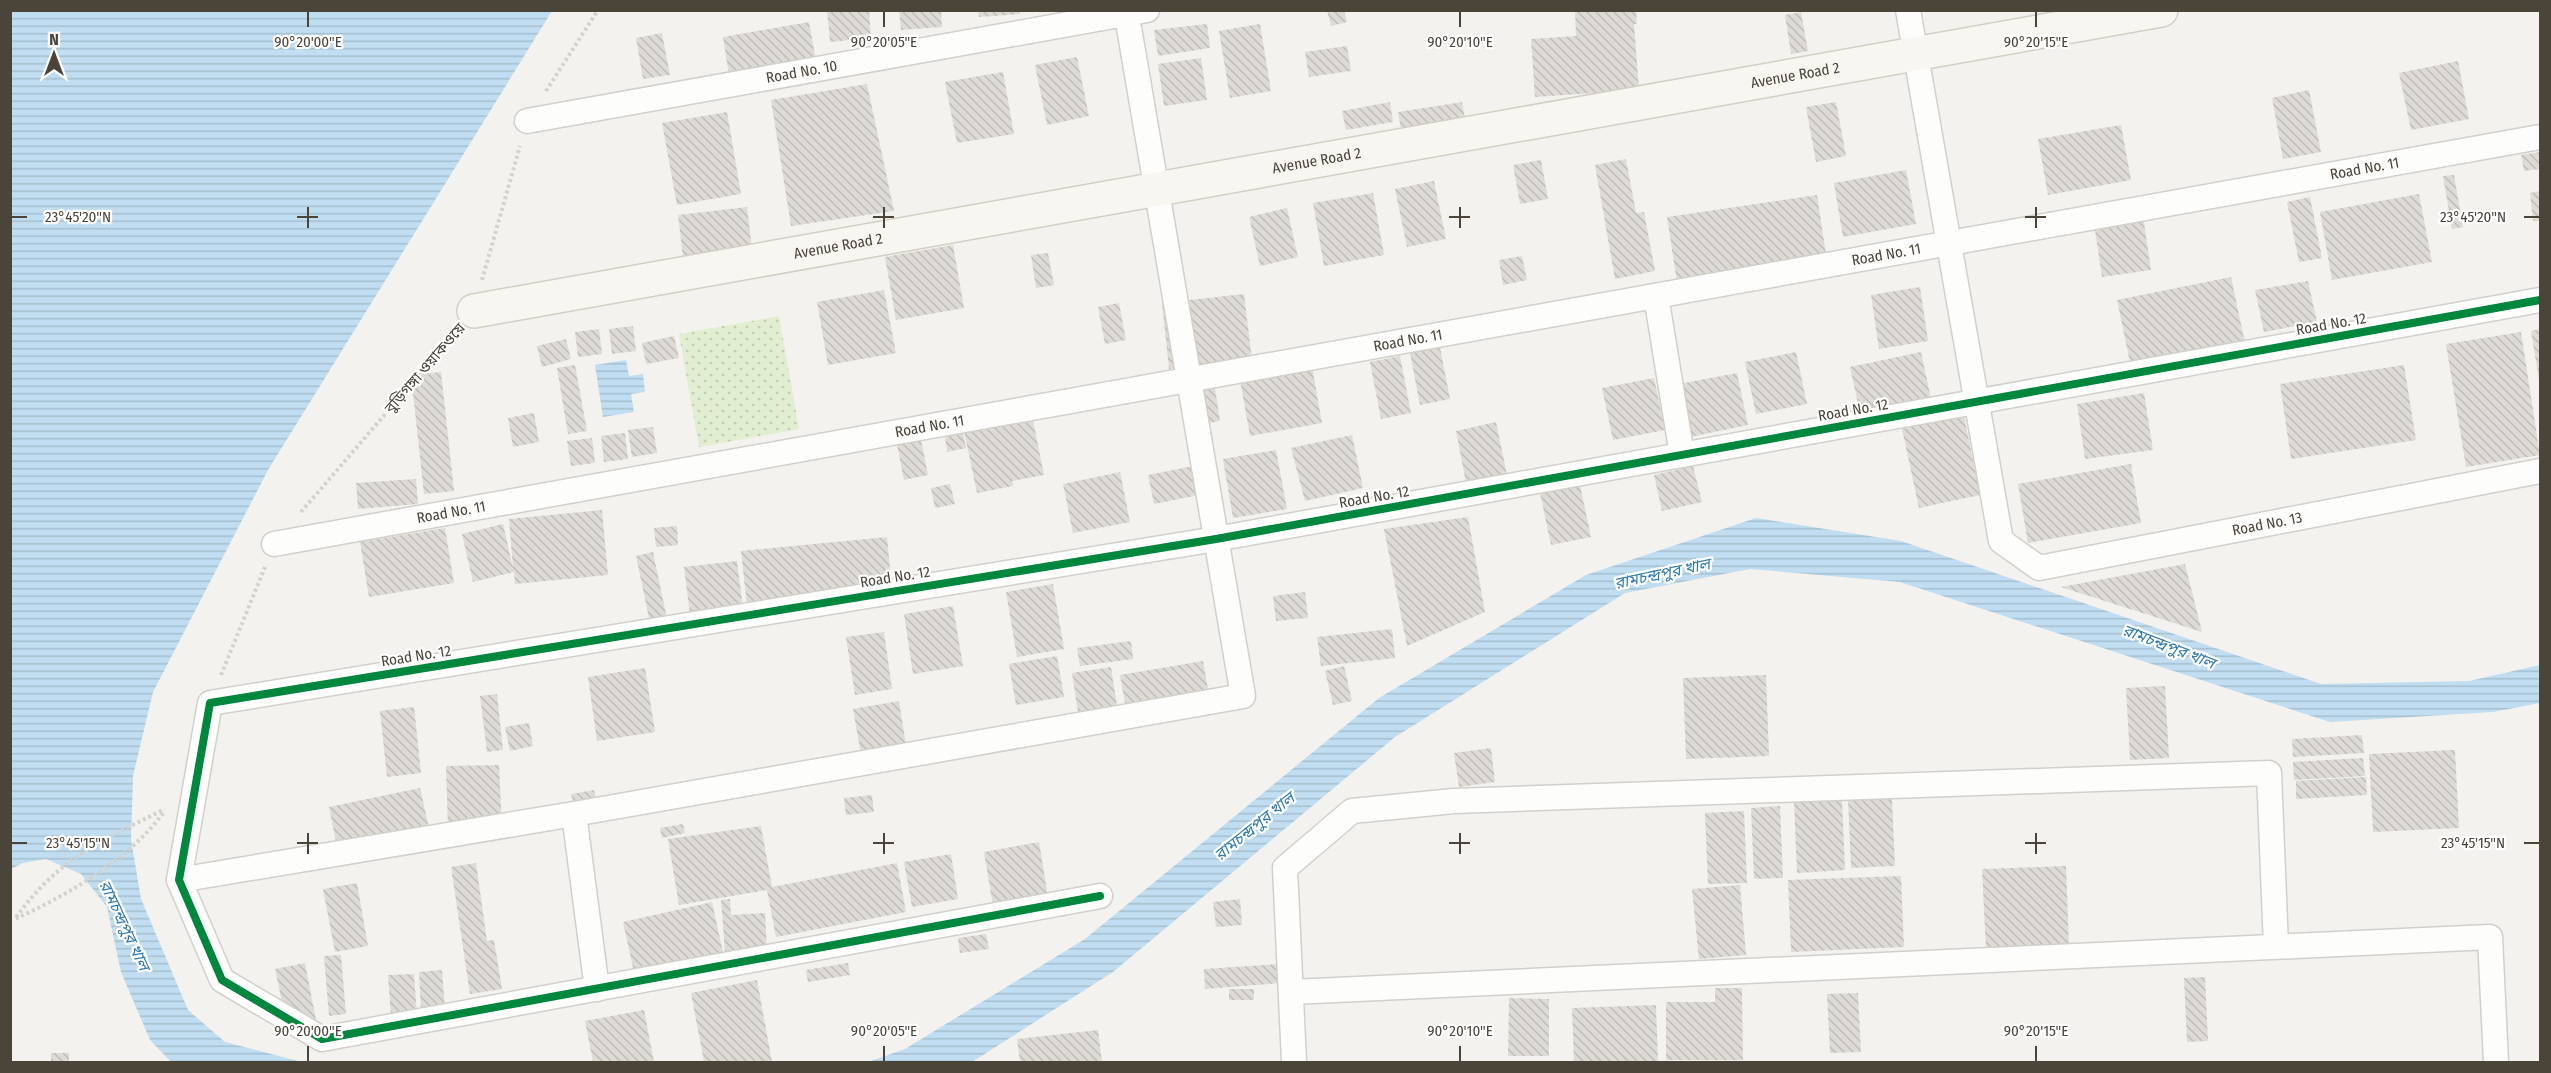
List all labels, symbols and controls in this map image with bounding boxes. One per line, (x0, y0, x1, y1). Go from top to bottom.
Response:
north arrow (24, 24, 84, 84)
text: N (49, 30, 59, 49)
text: 90°20'00"E (274, 33, 342, 51)
text: 90°20'05"E (851, 33, 917, 51)
text: 90°20'10"E (1427, 33, 1493, 51)
text: 90°20'15"E (2004, 33, 2068, 51)
street label: Road No. 10 (765, 57, 839, 87)
street label: Avenue Road 2 (1749, 58, 1841, 92)
street label: Avenue Road 2 (1271, 144, 1363, 177)
street label: Road No. 11 (2329, 153, 2400, 184)
text: 23°45'20"N (45, 208, 111, 226)
text: 23°45'20"N (2440, 208, 2506, 226)
street label: Avenue Road 2 (792, 229, 884, 263)
street label: Road No. 11 (1850, 239, 1922, 269)
street label: Road No. 12 (2295, 309, 2368, 339)
street label: বুড়িগঙ্গা ওয়াকওয়ে (380, 319, 469, 418)
street label: Road No. 11 (1372, 325, 1444, 355)
street label: Road No. 12 (1817, 395, 1890, 425)
street label: Road No. 11 (894, 411, 965, 441)
street label: Road No. 12 (1338, 482, 1411, 512)
street label: Road No. 11 (415, 497, 487, 527)
street label: Road No. 13 (2231, 508, 2304, 539)
water label: রামচন্দ্রপুর খাল (1613, 553, 1715, 593)
street label: Road No. 12 (859, 563, 932, 591)
water label: রামচন্দ্রপুর খাল (2120, 620, 2221, 674)
street label: Road No. 12 (380, 642, 453, 670)
water label: রামচন্দ্রপুর খাল (1211, 786, 1301, 864)
text: 23°45'15"N (46, 834, 110, 852)
text: 23°45'15"N (2441, 834, 2505, 852)
water label: রামচন্দ্রপুর খাল (95, 877, 155, 976)
text: 90°20'00"E (274, 1022, 342, 1040)
text: 90°20'05"E (851, 1022, 917, 1040)
text: 90°20'10"E (1427, 1022, 1493, 1040)
text: 90°20'15"E (2004, 1022, 2068, 1040)

